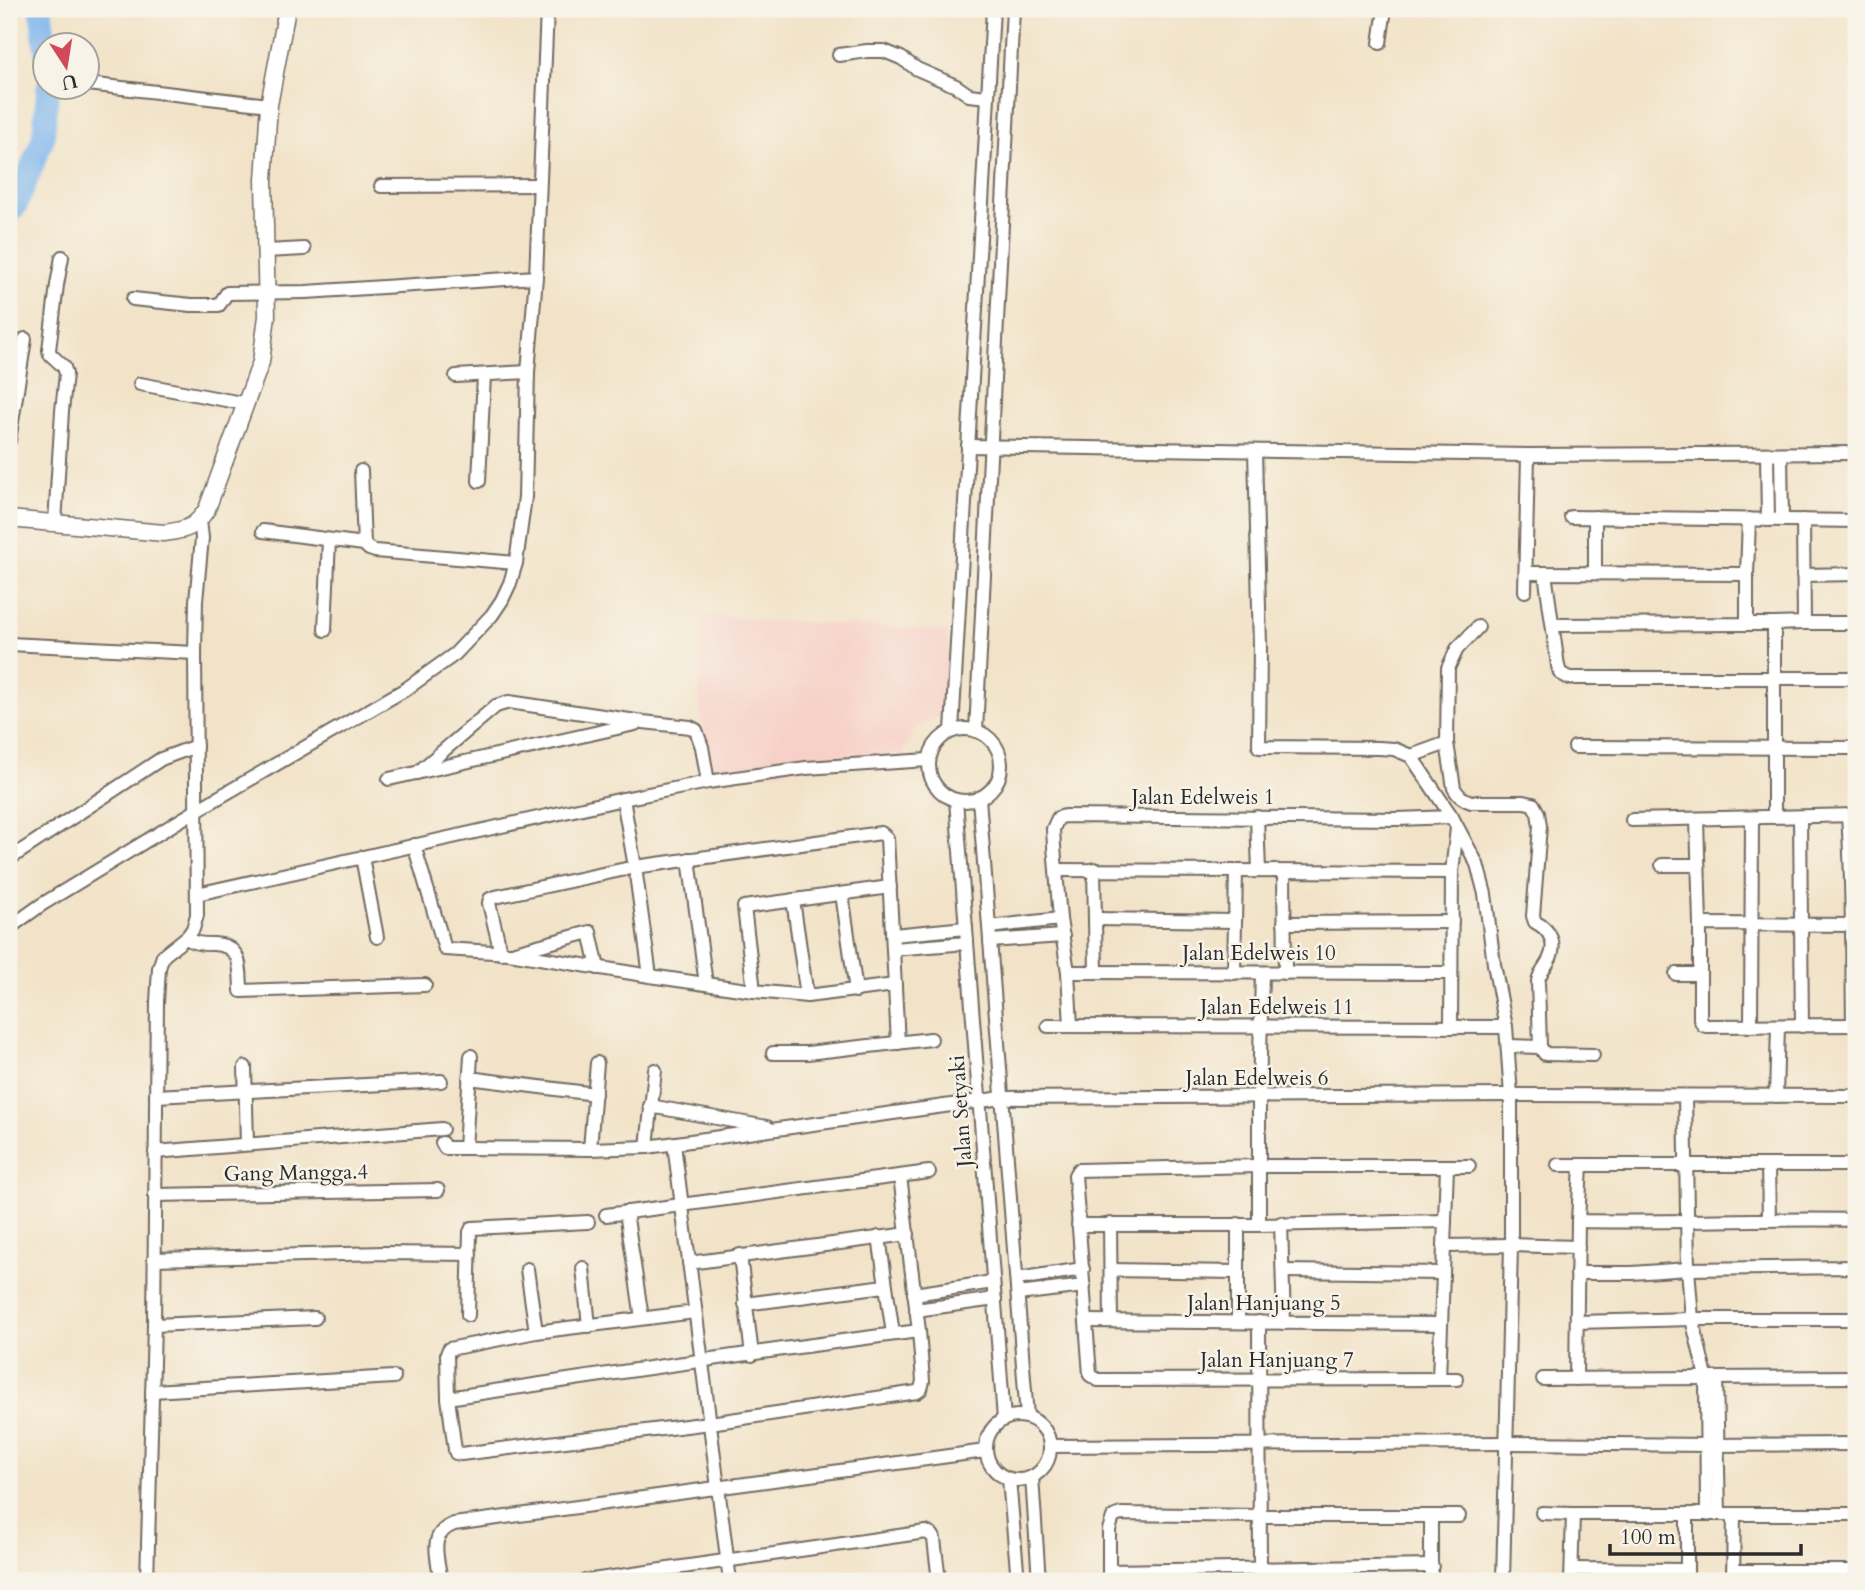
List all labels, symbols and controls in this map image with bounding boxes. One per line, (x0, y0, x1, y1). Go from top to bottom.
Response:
north arrow (32, 32, 102, 102)
text: U (59, 67, 80, 96)
street label: Jalan Edelweis 1 (1129, 783, 1274, 812)
street label: Jalan Edelweis 10 (1179, 939, 1336, 968)
street label: Jalan Edelweis 11 (1197, 993, 1354, 1022)
street label: Jalan Setyaki (943, 1054, 980, 1171)
street label: Jalan Edelweis 6 (1183, 1064, 1328, 1093)
street label: Gang Mangga.4 (223, 1157, 369, 1189)
street label: Jalan Hanjuang 5 (1184, 1289, 1341, 1318)
street label: Jalan Hanjuang 7 (1197, 1346, 1354, 1375)
scale bar (1610, 1513, 1800, 1557)
text: 100 m (1620, 1523, 1676, 1552)

